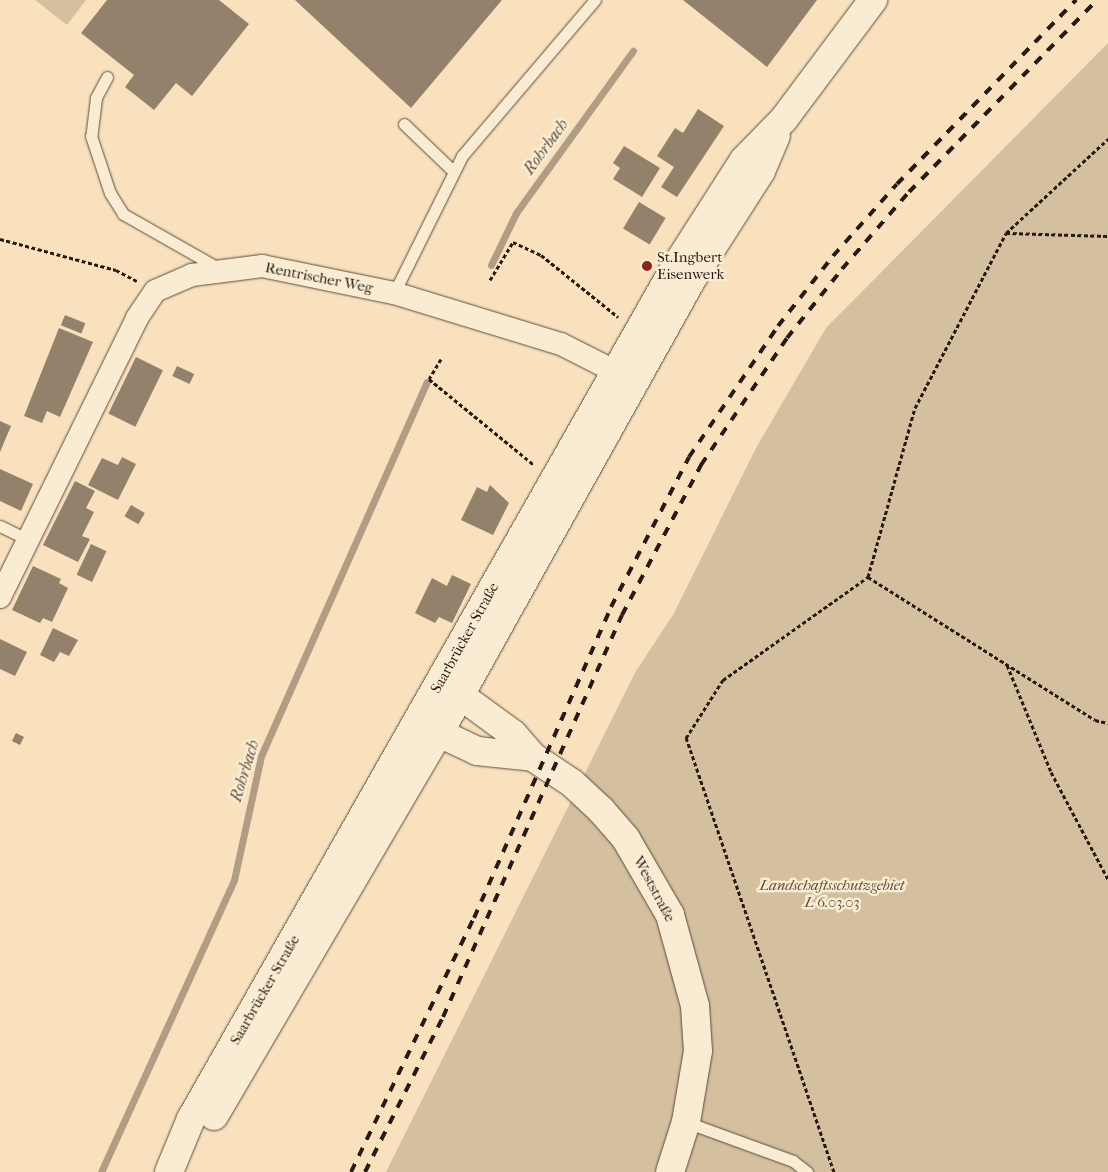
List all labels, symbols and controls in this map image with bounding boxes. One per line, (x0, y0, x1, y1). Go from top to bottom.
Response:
water label: Rohrbach (520, 116, 572, 178)
place label: St.Ingbert Eisenwerk (657, 248, 724, 283)
street label: Rentrischer Weg (264, 259, 374, 297)
marker: St.Ingbert Eisenwerk (641, 260, 653, 272)
street label: Saarbrücker Straße (427, 580, 503, 696)
water label: Rohrbach (227, 738, 263, 804)
street label: Weststraße (629, 853, 679, 925)
park label: Landschaftsschutzgebiet L 6.03.03 (760, 876, 904, 911)
street label: Saarbrücker Straße (226, 932, 304, 1048)

